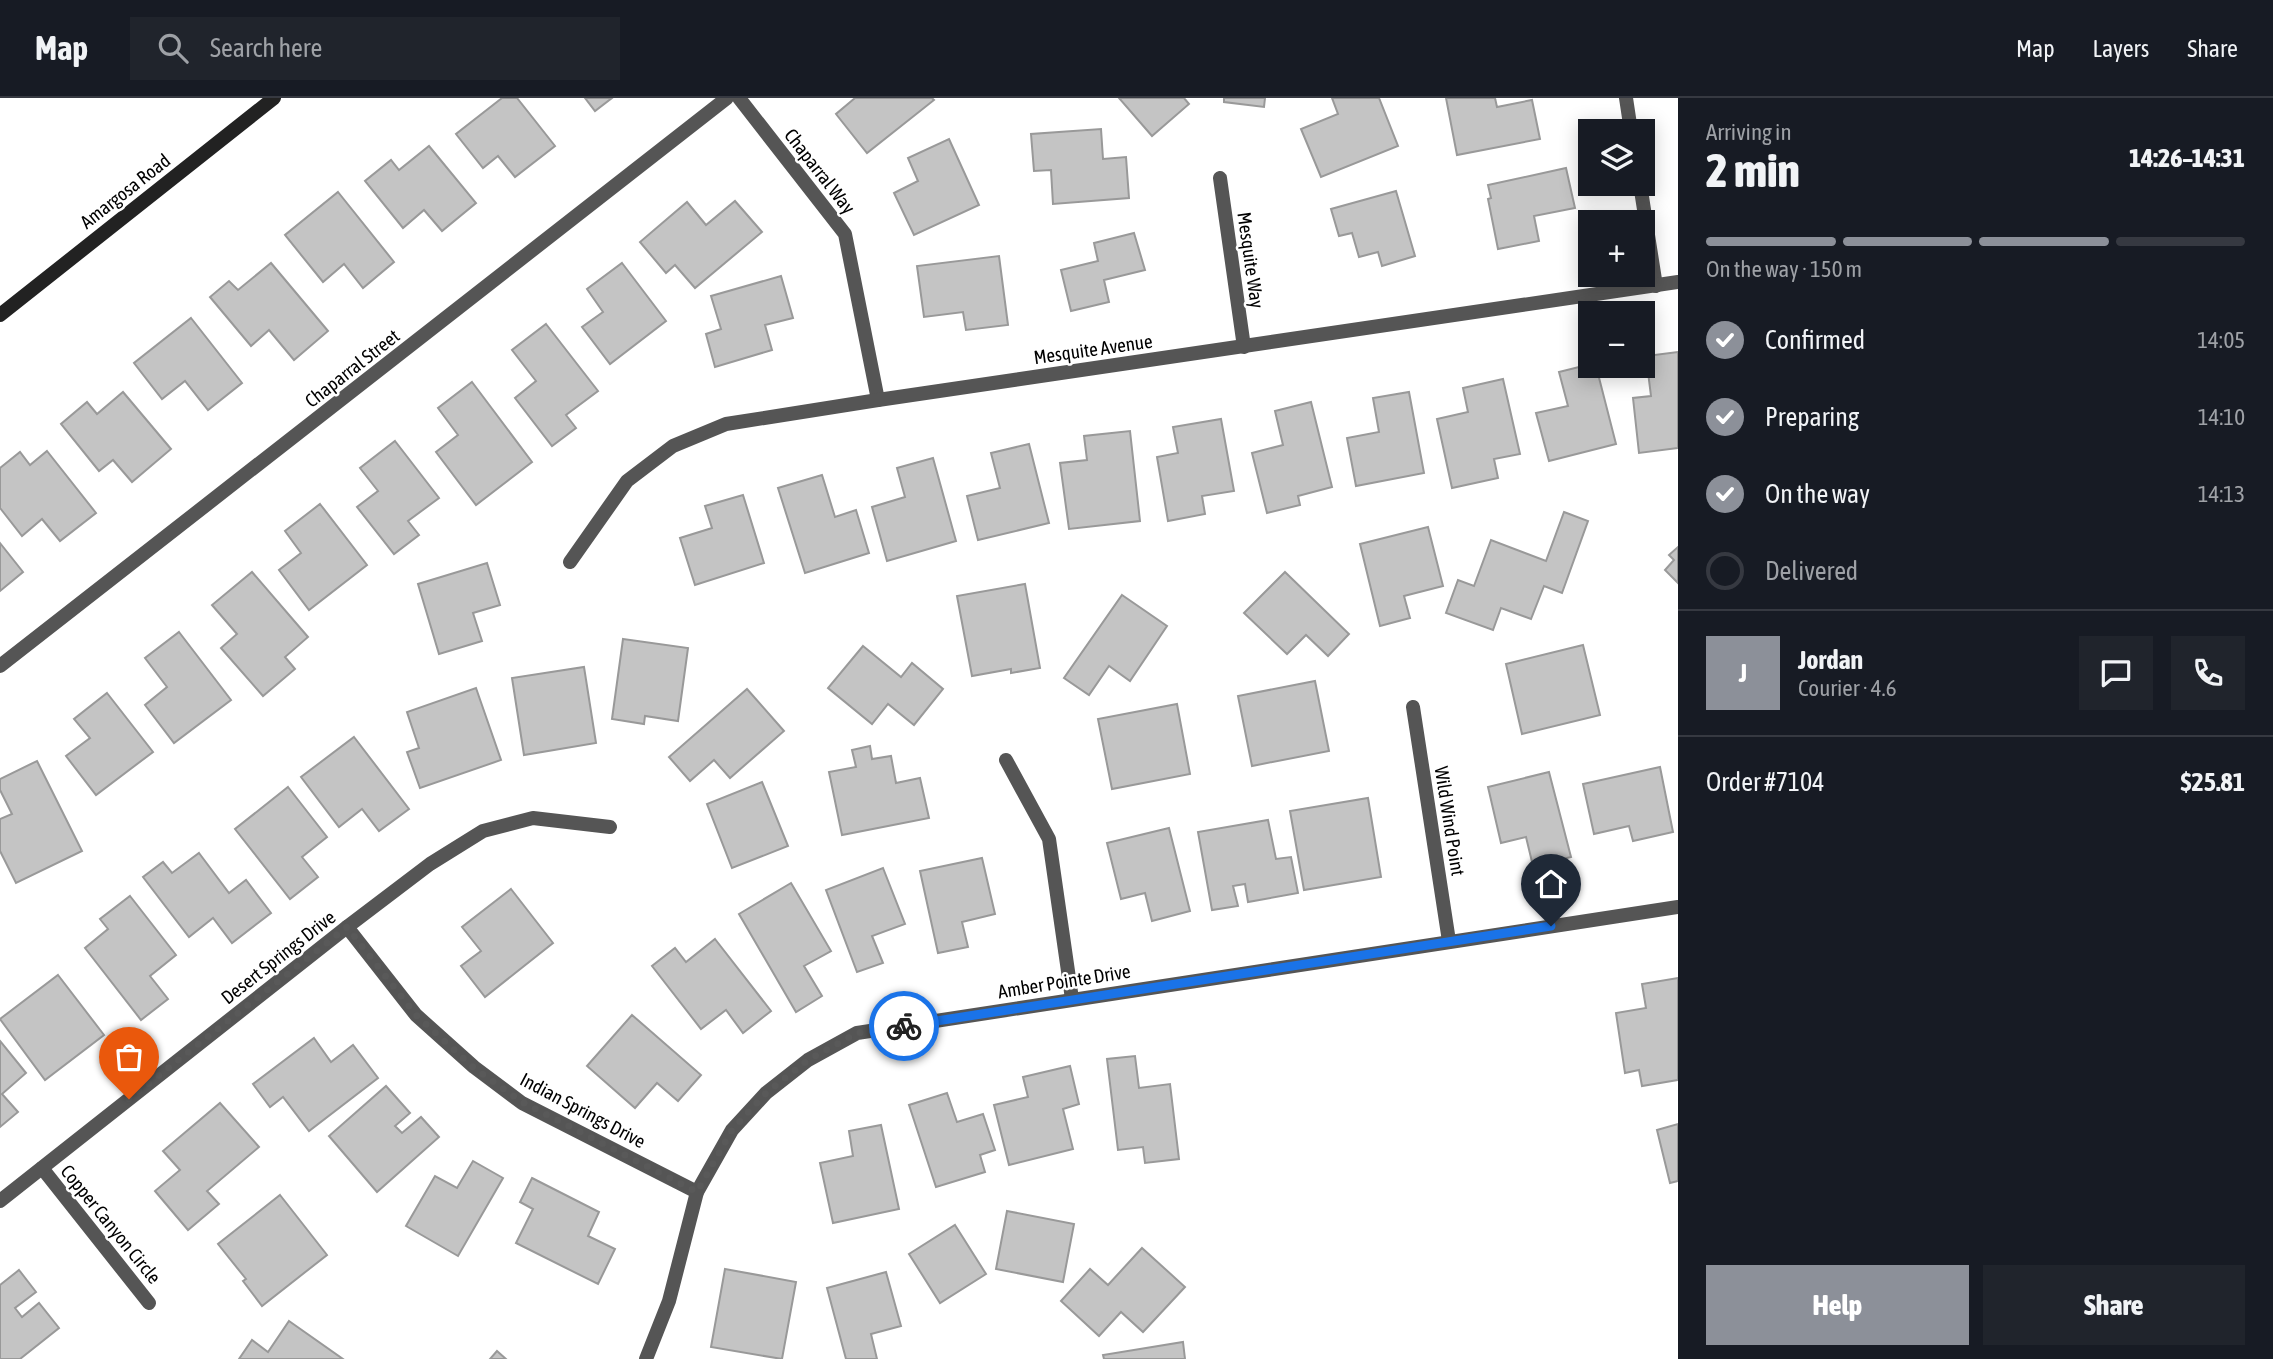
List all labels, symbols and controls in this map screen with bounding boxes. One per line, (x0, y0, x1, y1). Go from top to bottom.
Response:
search box (130, 17, 620, 80)
text: Map (35, 29, 88, 67)
icon: search (154, 29, 192, 67)
text: Search here (210, 33, 322, 63)
text: Map (2016, 35, 2055, 62)
text: Layers (2093, 35, 2149, 62)
text: Share (2187, 35, 2238, 62)
map controls (1578, 119, 1655, 378)
button: layers (1578, 119, 1655, 196)
text: Arriving in (1706, 119, 1792, 145)
street label: Chaparral Way (780, 124, 860, 218)
text: 14:26–14:31 (2129, 143, 2245, 173)
text: 2 min (1706, 144, 1800, 197)
street label: Amargosa Road (76, 149, 174, 233)
street label: Mesquite Way (1233, 210, 1269, 310)
button: + (1578, 210, 1655, 287)
text: On the way · 150 m (1706, 256, 1862, 282)
button: − (1578, 301, 1655, 378)
icon: check (1706, 321, 1744, 359)
street label: Chaparral Street (301, 324, 403, 412)
text: Confirmed (1765, 325, 1865, 355)
text: 14:05 (2197, 327, 2245, 353)
street label: Mesquite Avenue (1032, 330, 1154, 368)
icon: check (1706, 398, 1744, 436)
text: Preparing (1765, 402, 1859, 432)
text: 14:10 (2198, 404, 2245, 430)
icon: check (1706, 475, 1744, 513)
text: On the way (1765, 479, 1870, 509)
text: 14:13 (2198, 481, 2245, 507)
text: Delivered (1765, 556, 1858, 586)
button: chat (2079, 636, 2153, 710)
button: phone (2171, 636, 2245, 710)
text: Jordan (1798, 645, 1863, 675)
text: J (1739, 658, 1747, 688)
text: Courier · 4.6 (1798, 675, 1897, 701)
street label: Wild Wind Point (1430, 765, 1470, 877)
text: Order #7104 (1706, 767, 1825, 797)
text: $25.81 (2181, 767, 2245, 797)
pin (1521, 854, 1581, 926)
icon: home (1532, 865, 1570, 903)
street label: Desert Springs Drive (217, 906, 339, 1008)
street label: Amber Pointe Drive (996, 960, 1132, 1002)
courier (869, 991, 939, 1061)
icon: bike (885, 1007, 923, 1045)
pin (99, 1027, 159, 1099)
icon: bag (110, 1038, 148, 1076)
street label: Indian Springs Drive (517, 1068, 649, 1152)
street label: Copper Canyon Circle (56, 1160, 166, 1288)
button: Help (1706, 1265, 1969, 1345)
button: Share (1983, 1265, 2245, 1345)

